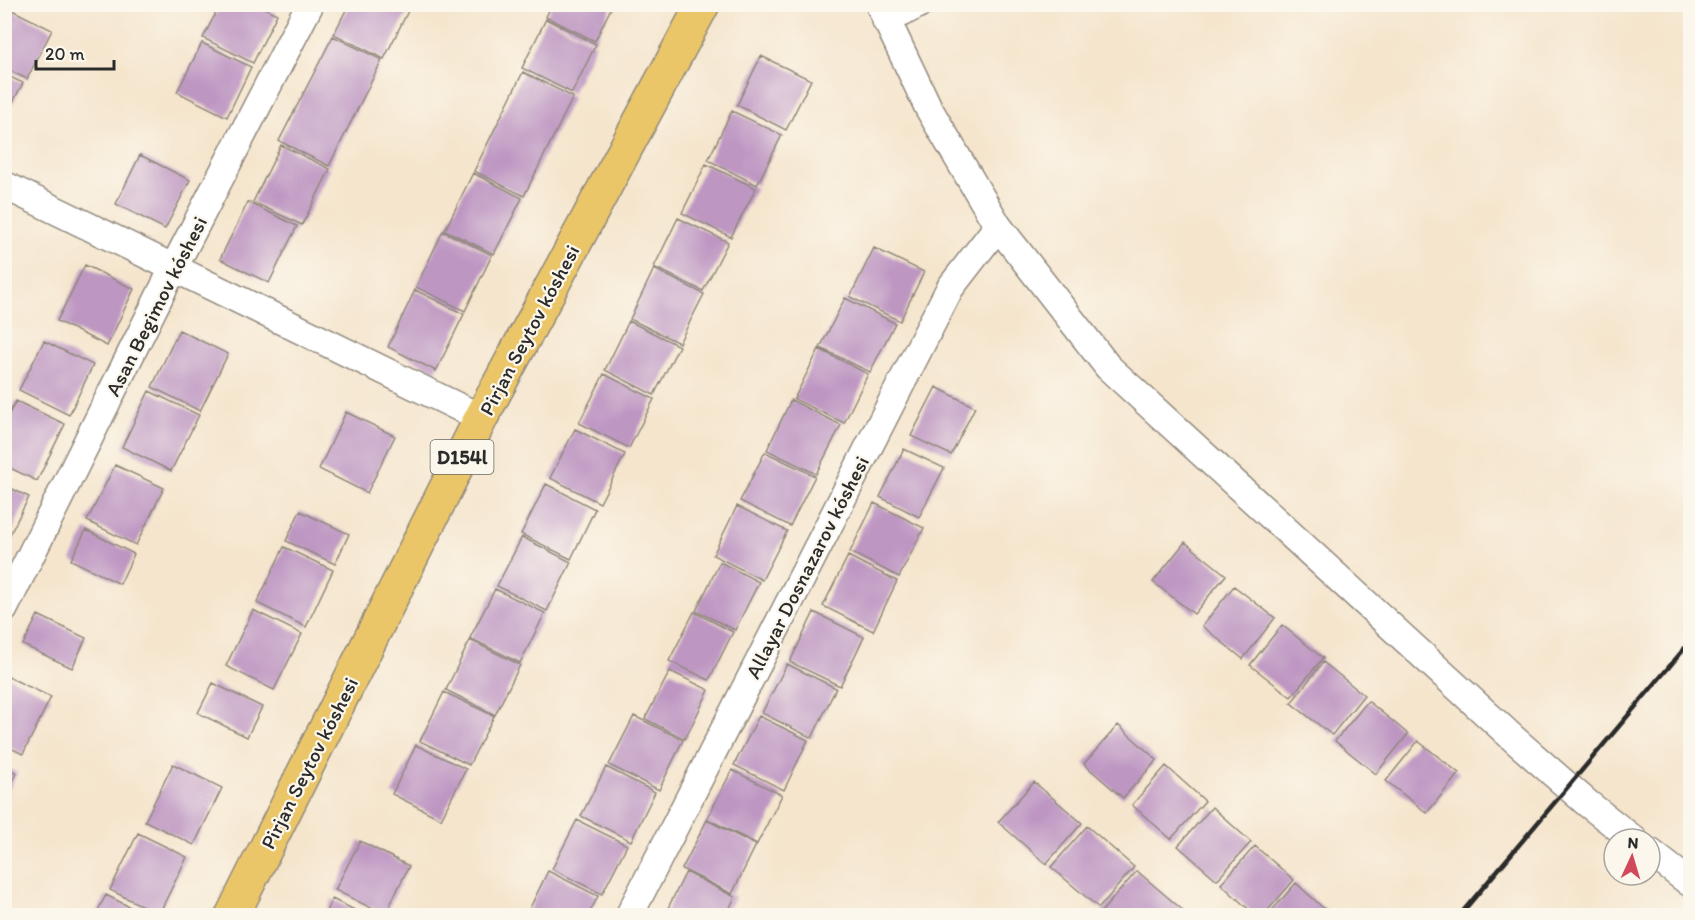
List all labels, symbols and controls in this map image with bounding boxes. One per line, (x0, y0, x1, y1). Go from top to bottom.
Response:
scale bar (36, 33, 114, 71)
text: 20 m (45, 43, 85, 65)
street label: Asan Begimov kóshesi (100, 212, 212, 400)
street label: Pirjan Seytov kóshesi (473, 240, 585, 420)
road number: D154l (430, 440, 494, 474)
street label: Allayar Dosnazarov kóshesi (740, 452, 874, 682)
street label: Pirjan Seytov kóshesi (255, 673, 363, 853)
north arrow (1602, 827, 1662, 887)
text: N (1627, 833, 1639, 852)

